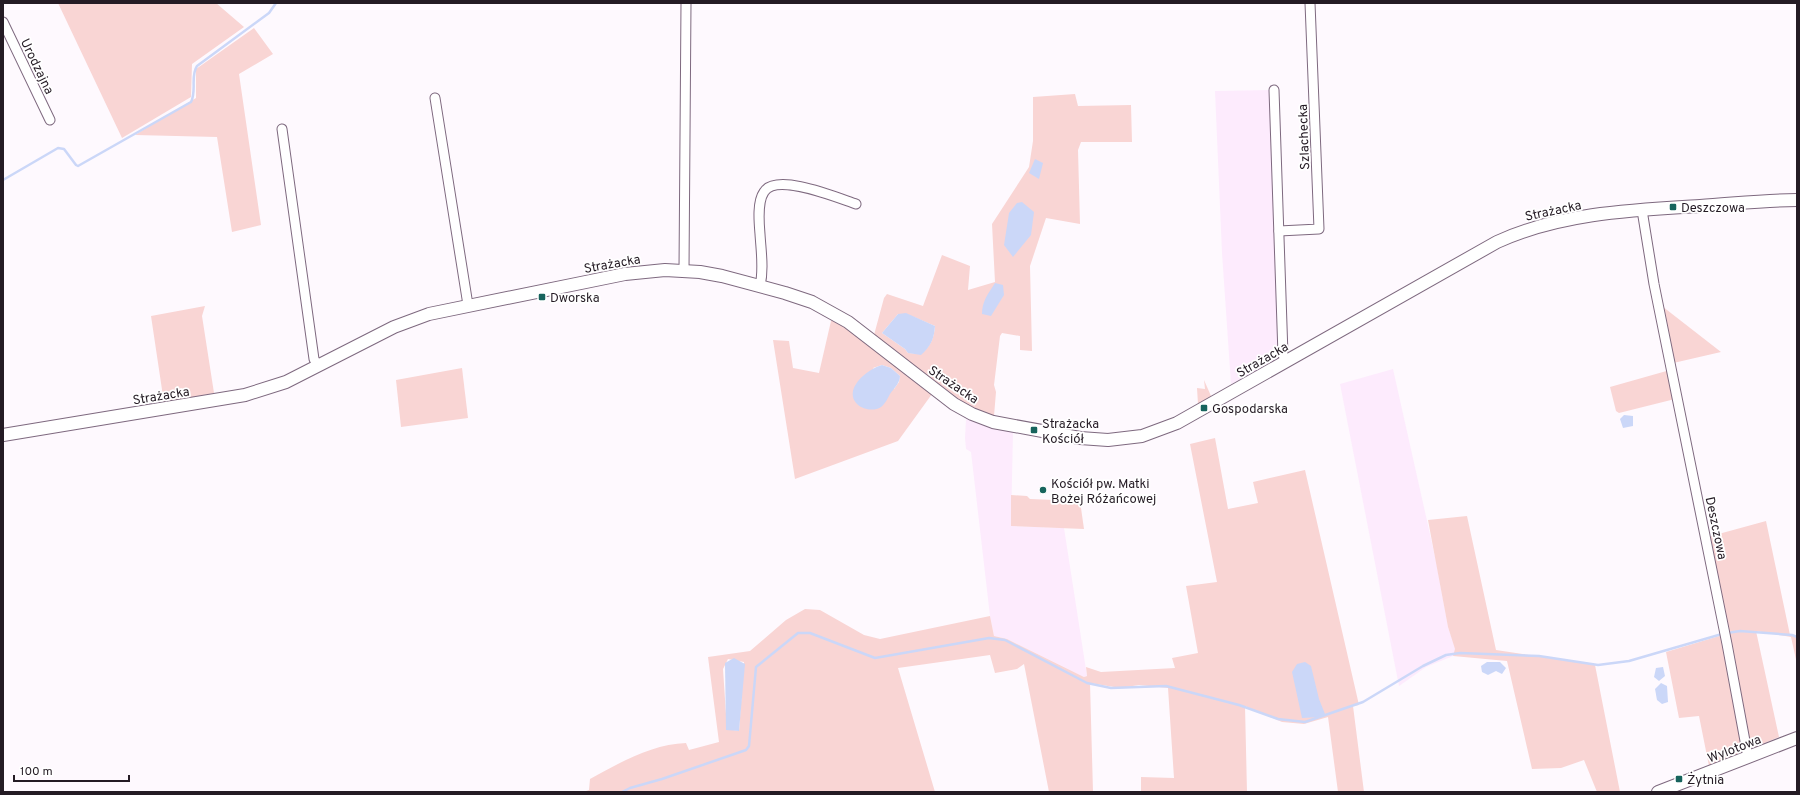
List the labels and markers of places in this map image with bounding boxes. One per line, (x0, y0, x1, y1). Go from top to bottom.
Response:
place label: Deszczowa (1681, 201, 1745, 217)
marker: Deszczowa (1668, 202, 1678, 212)
place label: Dworska (550, 291, 600, 307)
marker: Dworska (537, 292, 547, 302)
place label: Gospodarska (1212, 402, 1288, 418)
marker: Gospodarska (1199, 403, 1209, 413)
place label: Strażacka Kościół (1042, 417, 1099, 448)
marker: Strażacka Kościół (1029, 425, 1039, 435)
place label: Kościół pw. Matki Bożej Różańcowej (1051, 477, 1156, 508)
marker: Kościół pw. Matki Bożej Różańcowej (1038, 485, 1048, 495)
place label: Żytnia (1687, 771, 1724, 789)
marker: Żytnia (1674, 774, 1684, 784)

